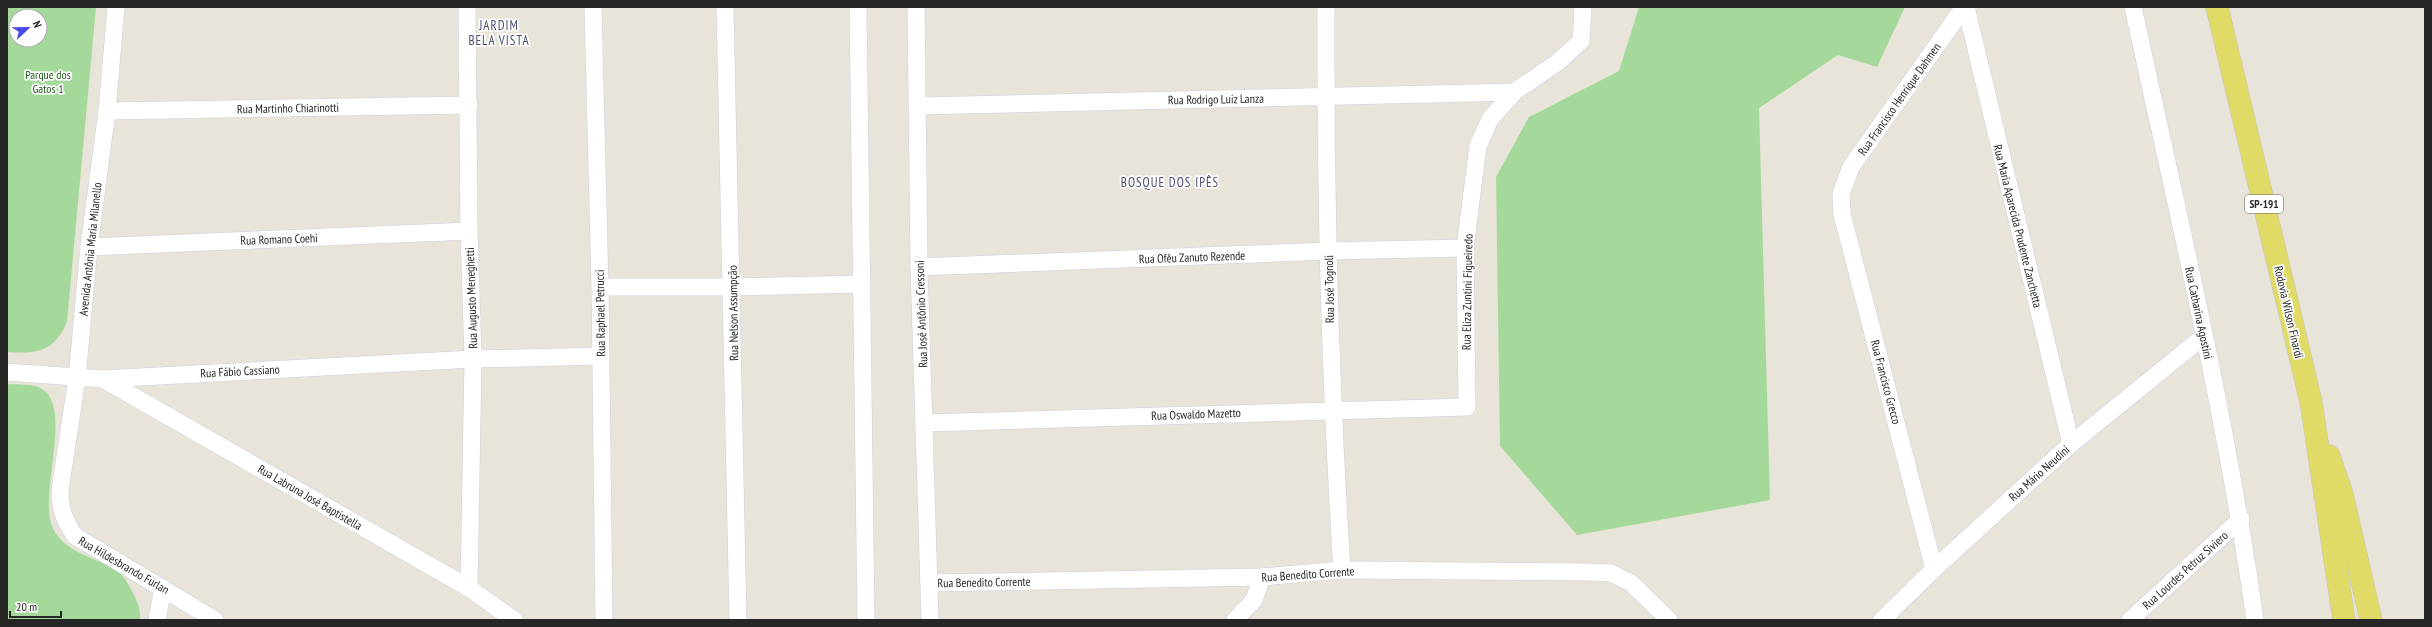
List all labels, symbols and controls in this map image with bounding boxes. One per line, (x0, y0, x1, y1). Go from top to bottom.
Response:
north arrow (8, 8, 48, 48)
district label: JARDIM BELA VISTA (468, 17, 530, 49)
text: N (30, 19, 45, 30)
street label: Rua Francisco Henrique Dahmen (1854, 40, 1944, 158)
park label: Parque dos Gatos 1 (25, 67, 71, 96)
street label: Rua Rodrigo Luiz Lanza (1168, 91, 1264, 107)
street label: Rua Martinho Chiarinotti (237, 100, 339, 116)
street label: Rua Maria Aparecida Prudente Zanchetta (1990, 143, 2046, 309)
district label: BOSQUE DOS IPÊS (1121, 174, 1219, 191)
street label: Avenida Antônia Maria Milanello (76, 182, 104, 316)
road number: SP-191 (2245, 195, 2283, 213)
street label: Rua Romano Coehi (240, 230, 318, 248)
street label: Rua Eliza Zuntini Figueiredo (1458, 234, 1476, 350)
street label: Rua Augusto Meneghetti (462, 247, 480, 349)
street label: Rua Ofêu Zanuto Rezende (1139, 248, 1245, 266)
street label: Rua José Tognoli (1321, 255, 1337, 323)
street label: Rua José Antônio Cressoni (912, 260, 930, 368)
street label: Rodovia Wilson Finardi (2271, 264, 2307, 360)
street label: Rua Nelson Assumpção (725, 265, 741, 361)
street label: Rua Catharina Agostini (2182, 266, 2216, 360)
street label: Rua Raphael Petrucci (592, 269, 608, 357)
street label: Rua Francisco Grecco (1868, 338, 1904, 426)
street label: Rua Fábio Cassiano (200, 361, 280, 381)
street label: Rua Oswaldo Mazetto (1151, 405, 1241, 423)
street label: Rua Mário Neudini (2005, 442, 2073, 504)
street label: Rua Labruna José Baptistella (255, 461, 365, 533)
street label: Rua Lourdes Petruz Siviero (2139, 528, 2231, 612)
street label: Rua Hildesbrando Furlan (76, 533, 172, 597)
street label: Rua Benedito Corrente (1261, 563, 1355, 585)
street label: Rua Benedito Corrente (937, 574, 1031, 590)
scale bar (10, 593, 61, 619)
text: 20 m (16, 599, 37, 614)

